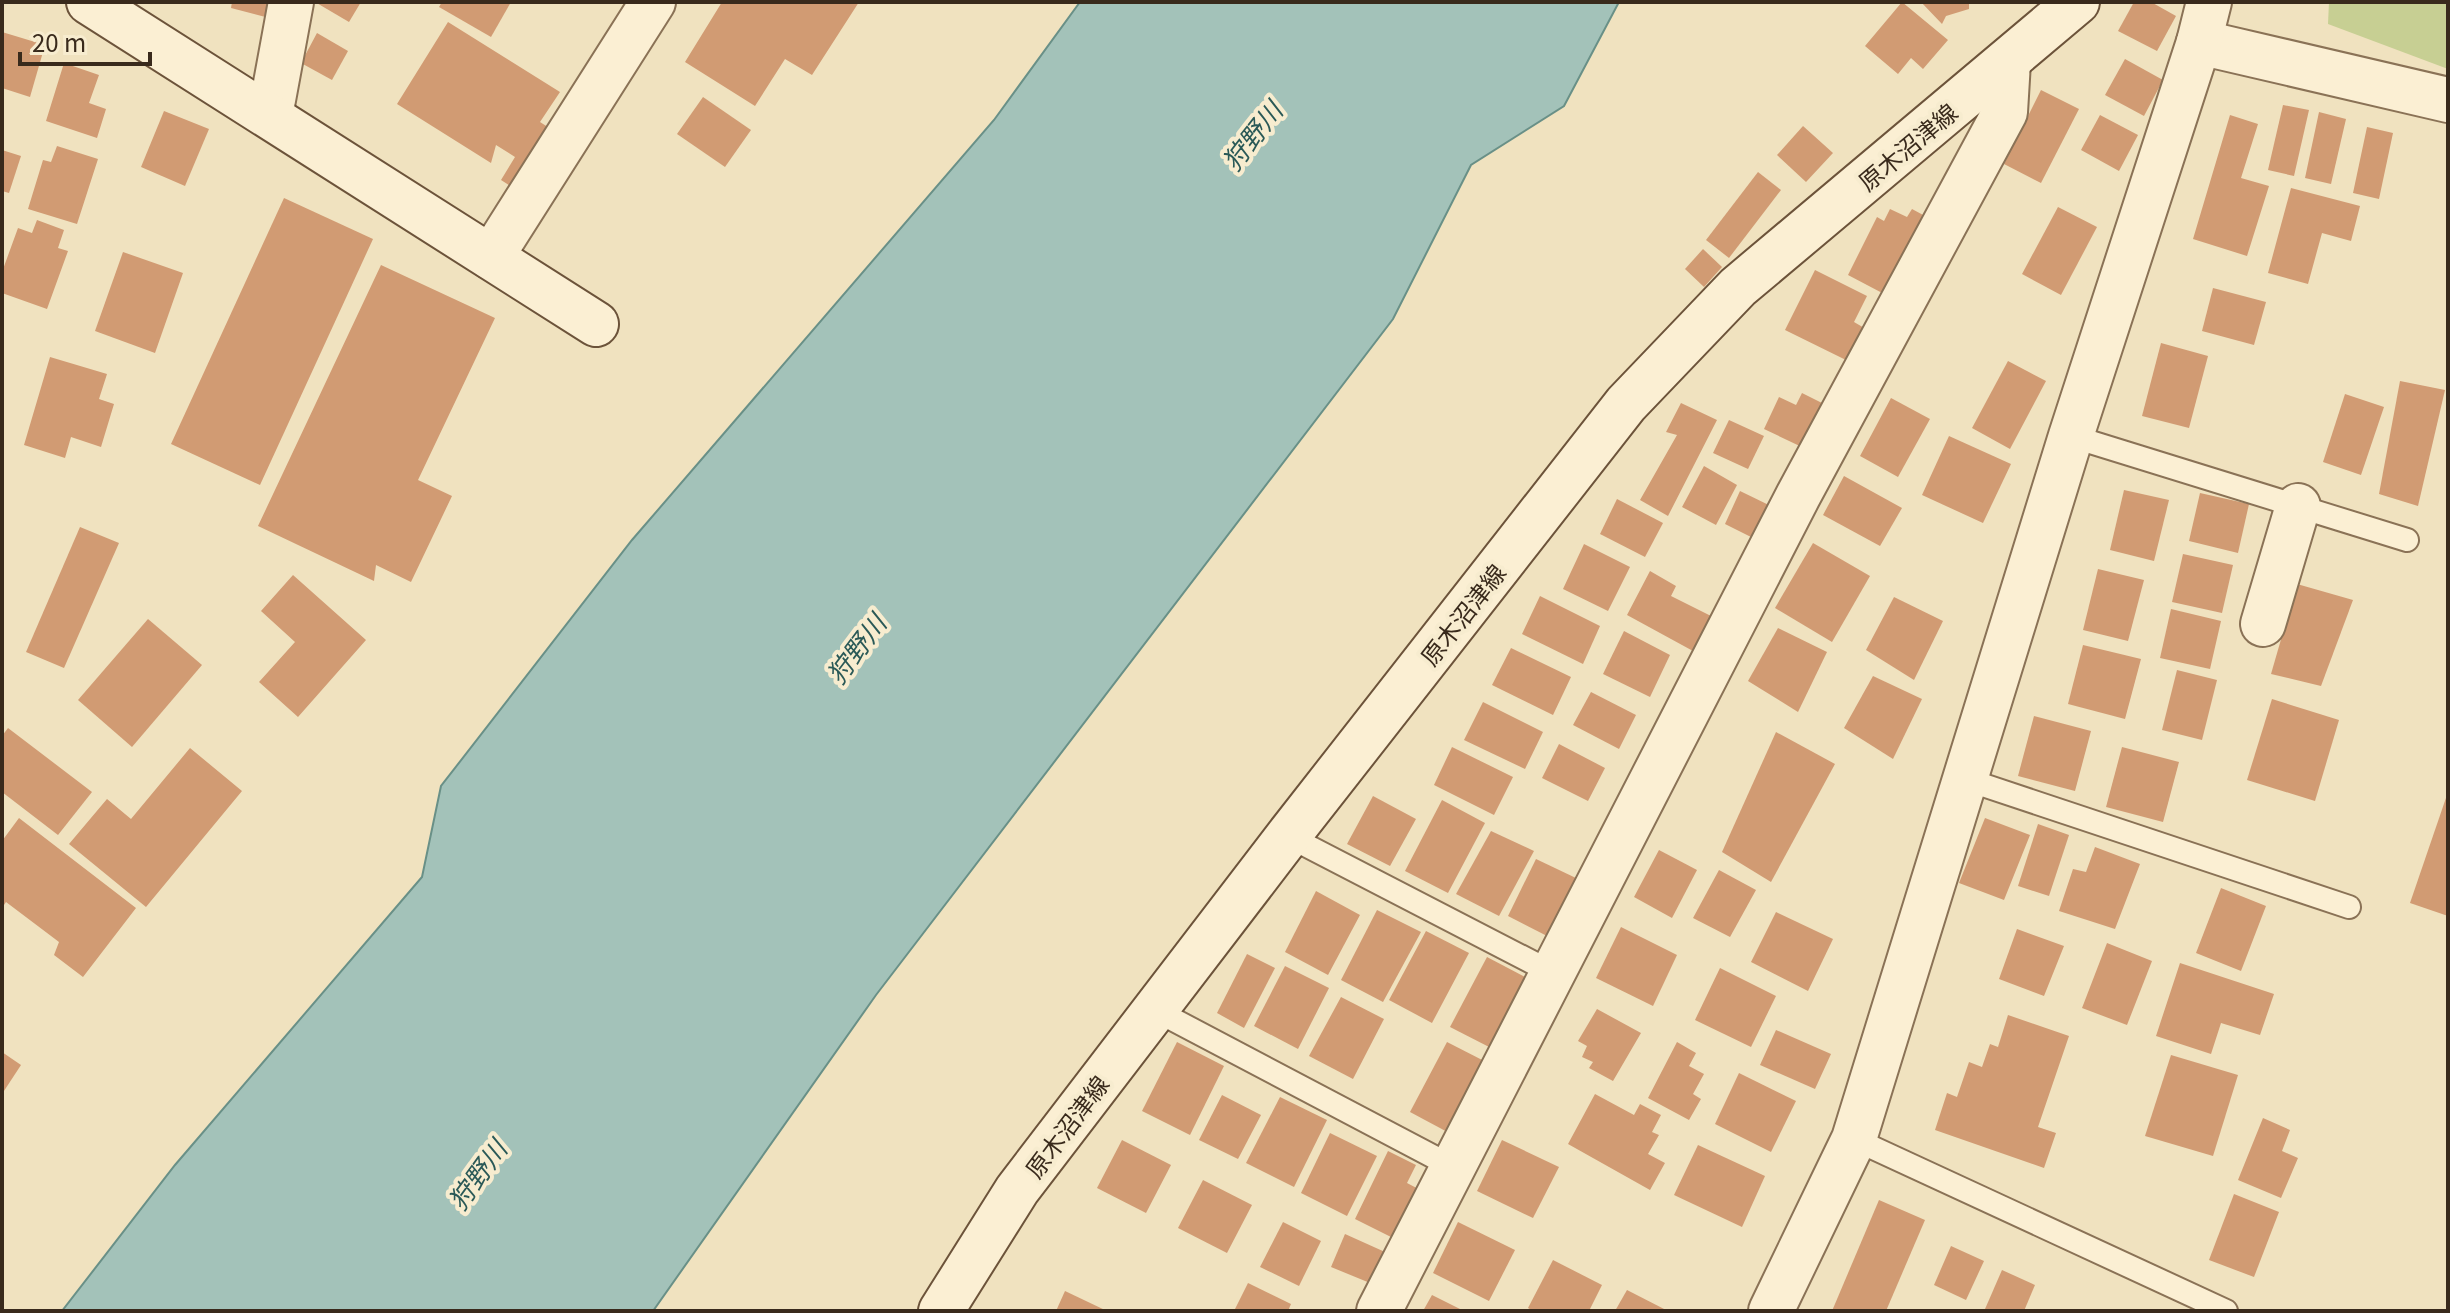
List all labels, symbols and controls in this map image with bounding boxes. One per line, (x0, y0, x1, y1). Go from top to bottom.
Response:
scale bar (20, 16, 150, 66)
text: 20 m (32, 24, 86, 59)
water label: 狩野川 (1212, 91, 1291, 177)
street label: 原木沼津線 (1850, 94, 1964, 198)
street label: 原木沼津線 (1411, 556, 1513, 672)
water label: 狩野川 (817, 603, 895, 690)
street label: 原木沼津線 (1016, 1068, 1116, 1184)
water label: 狩野川 (438, 1129, 516, 1216)

